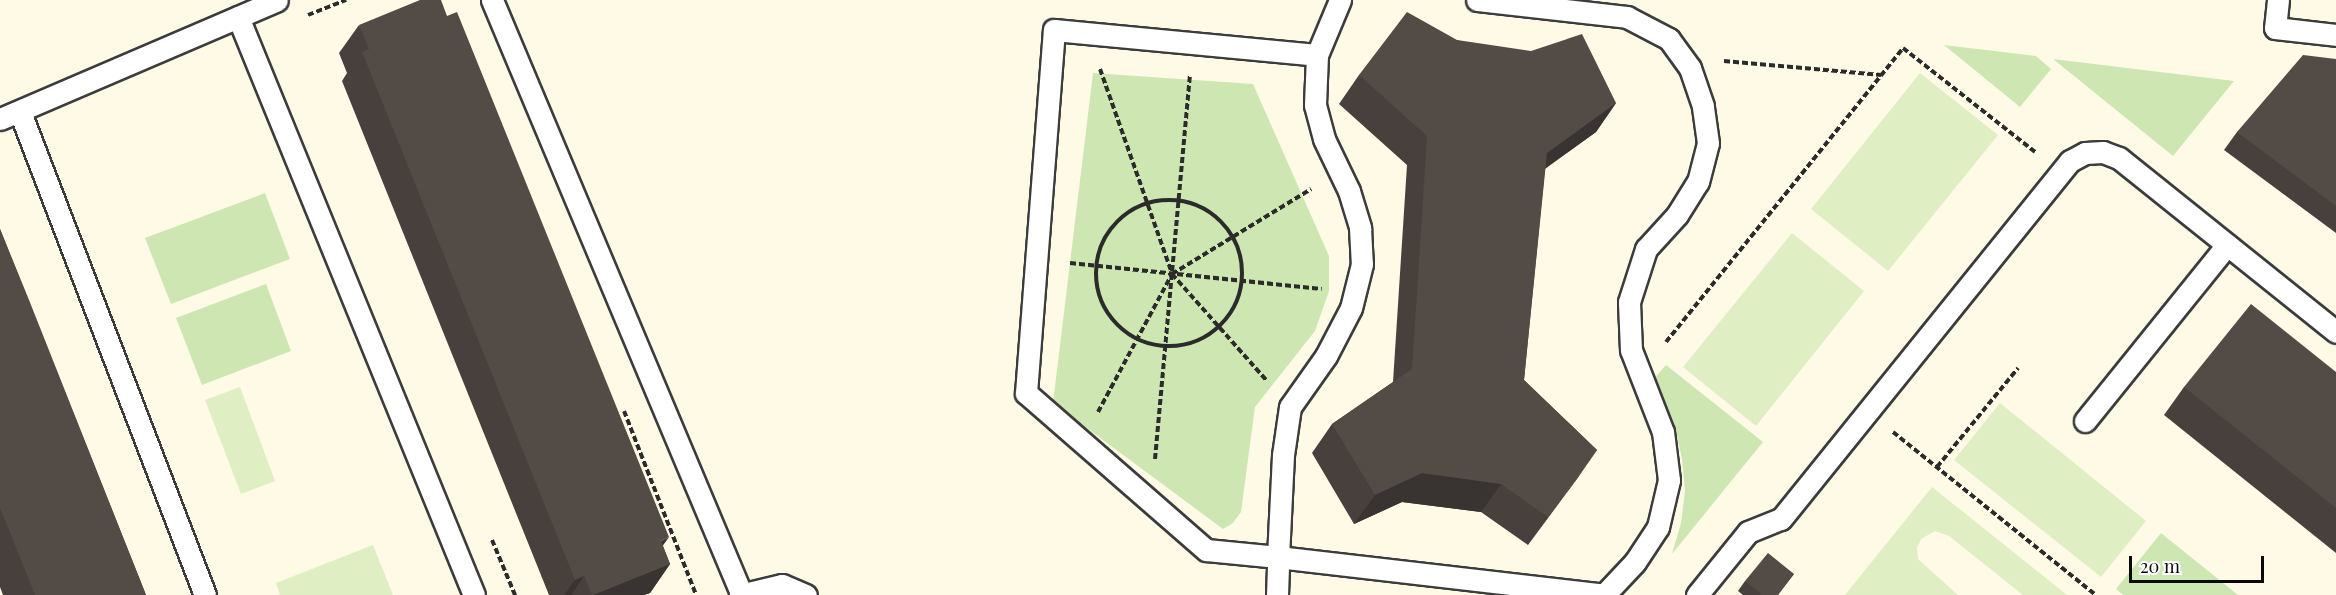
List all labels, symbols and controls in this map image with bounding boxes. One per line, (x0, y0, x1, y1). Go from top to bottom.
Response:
scale bar (2132, 544, 2267, 582)
text: 20 m (2140, 554, 2180, 578)

